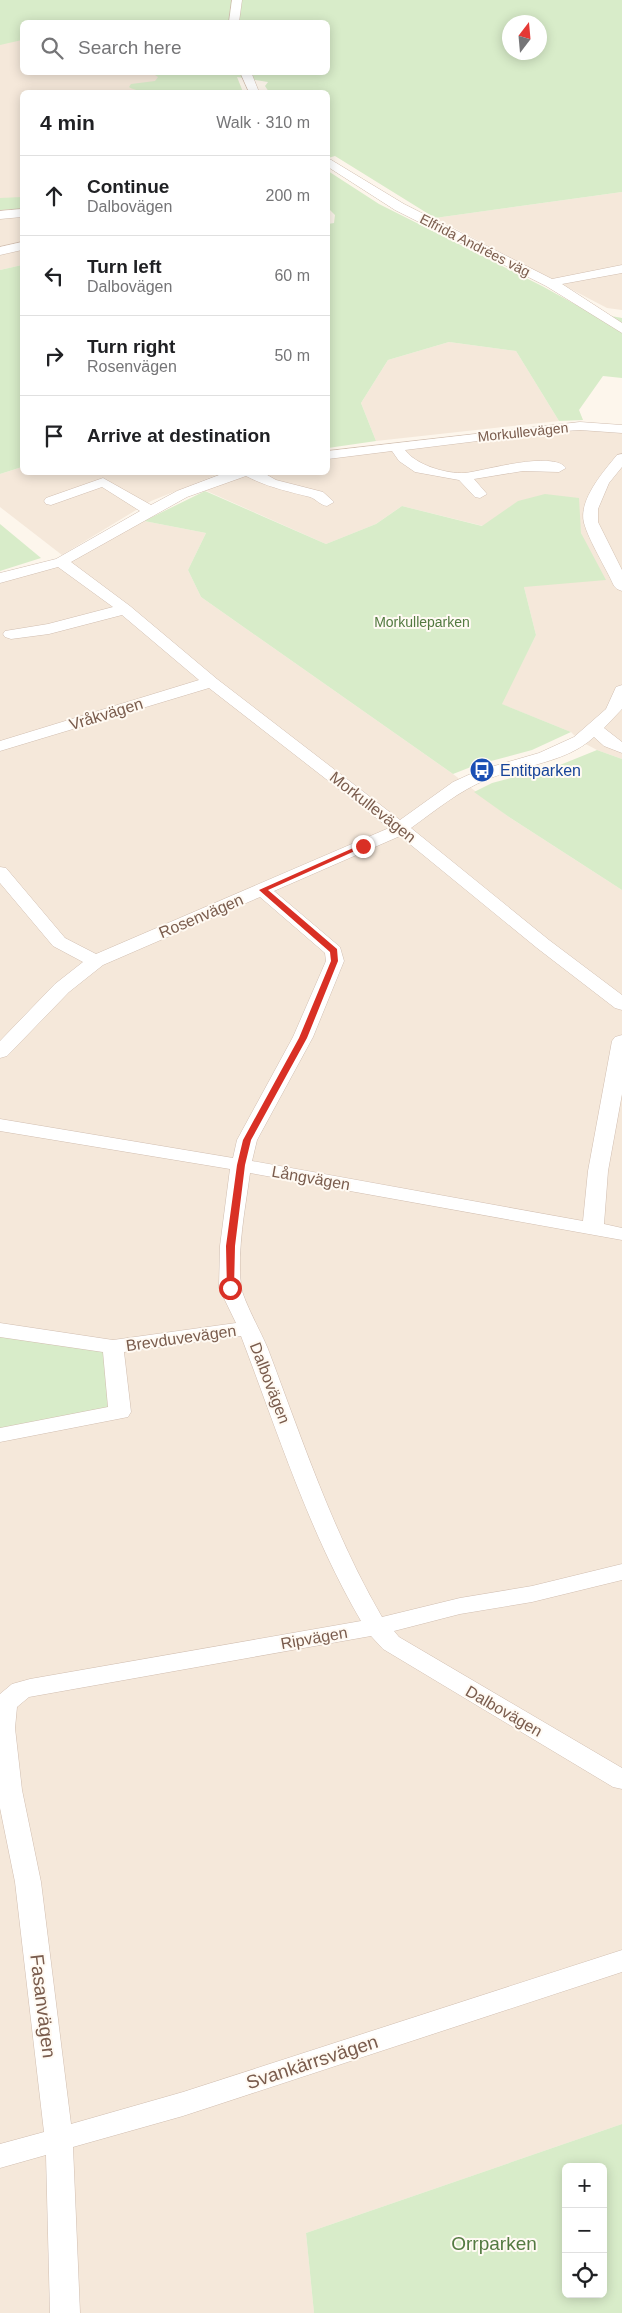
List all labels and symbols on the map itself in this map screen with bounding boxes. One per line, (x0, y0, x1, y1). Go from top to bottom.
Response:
north arrow (502, 15, 547, 60)
street label: Elfrida Andrées väg (417, 210, 533, 280)
street label: Morkullevägen (477, 419, 569, 445)
park label: Morkulleparken (374, 614, 470, 630)
street label: Vråkvägen (67, 695, 145, 733)
bus stop icon: Entitparken (469, 757, 495, 783)
place label: Entitparken (500, 762, 581, 779)
street label: Morkullevägen (327, 768, 419, 846)
route end (352, 835, 375, 858)
street label: Rosenvägen (156, 891, 246, 941)
street label: Långvägen (271, 1163, 351, 1193)
route start (219, 1277, 242, 1300)
street label: Brevduvevägen (125, 1322, 237, 1354)
street label: Dalbovägen (247, 1340, 293, 1426)
street label: Ripvägen (279, 1624, 349, 1652)
street label: Dalbovägen (463, 1682, 545, 1740)
street label: Fasanvägen (26, 1953, 60, 2059)
street label: Svankärrsvägen (243, 2031, 381, 2093)
park label: Orrparken (451, 2233, 537, 2254)

